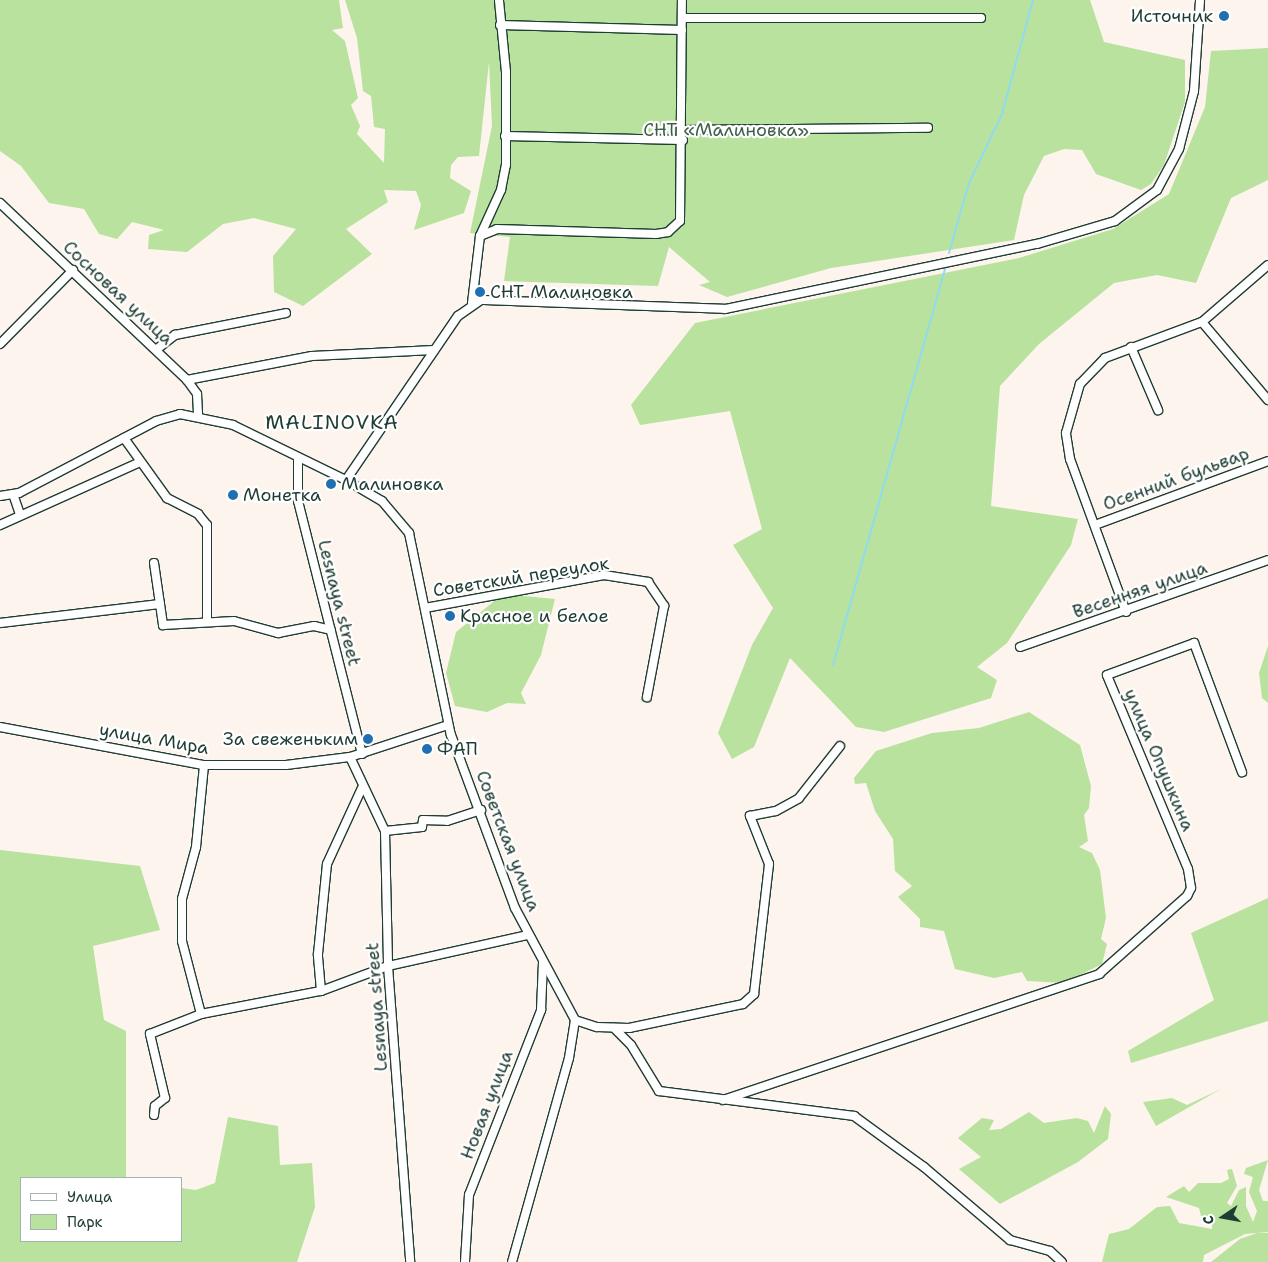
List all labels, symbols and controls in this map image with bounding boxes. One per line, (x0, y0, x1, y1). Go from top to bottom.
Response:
place label: Источник (1131, 5, 1213, 27)
marker: Источник (1217, 9, 1231, 23)
park label: СНТ «Малиновка» (643, 119, 809, 141)
street label: Сосновая улица (58, 236, 178, 350)
place label: СНТ Малиновка (490, 281, 633, 303)
marker: СНТ Малиновка (474, 286, 486, 298)
district label: MALINOVKA (264, 410, 400, 434)
street label: Осенний бульвар (1100, 443, 1252, 515)
place label: Малиновка (341, 473, 444, 495)
marker: Малиновка (325, 478, 337, 490)
place label: Монетка (243, 484, 321, 506)
marker: Монетка (227, 489, 239, 501)
street label: Lesnaya street (313, 538, 365, 668)
street label: Советский переулок (431, 552, 611, 602)
street label: Весенняя улица (1070, 557, 1210, 623)
place label: Красное и белое (460, 605, 609, 627)
marker: Красное и белое (444, 610, 456, 622)
street label: улица Опушкина (1119, 686, 1199, 834)
street label: улица Мира (98, 719, 210, 759)
place label: За свеженьким (223, 728, 358, 750)
marker: За свеженьким (362, 733, 374, 745)
place label: ФАП (437, 738, 478, 760)
marker: ФАП (421, 743, 433, 755)
street label: Советская улица (471, 768, 545, 914)
street label: Lesnaya street (362, 942, 392, 1072)
street label: Новая улица (456, 1047, 518, 1163)
legend (20, 1177, 182, 1242)
text: Улица (67, 1187, 112, 1207)
north arrow (1198, 1192, 1248, 1242)
text: Парк (67, 1212, 103, 1232)
text: С (1199, 1214, 1218, 1226)

